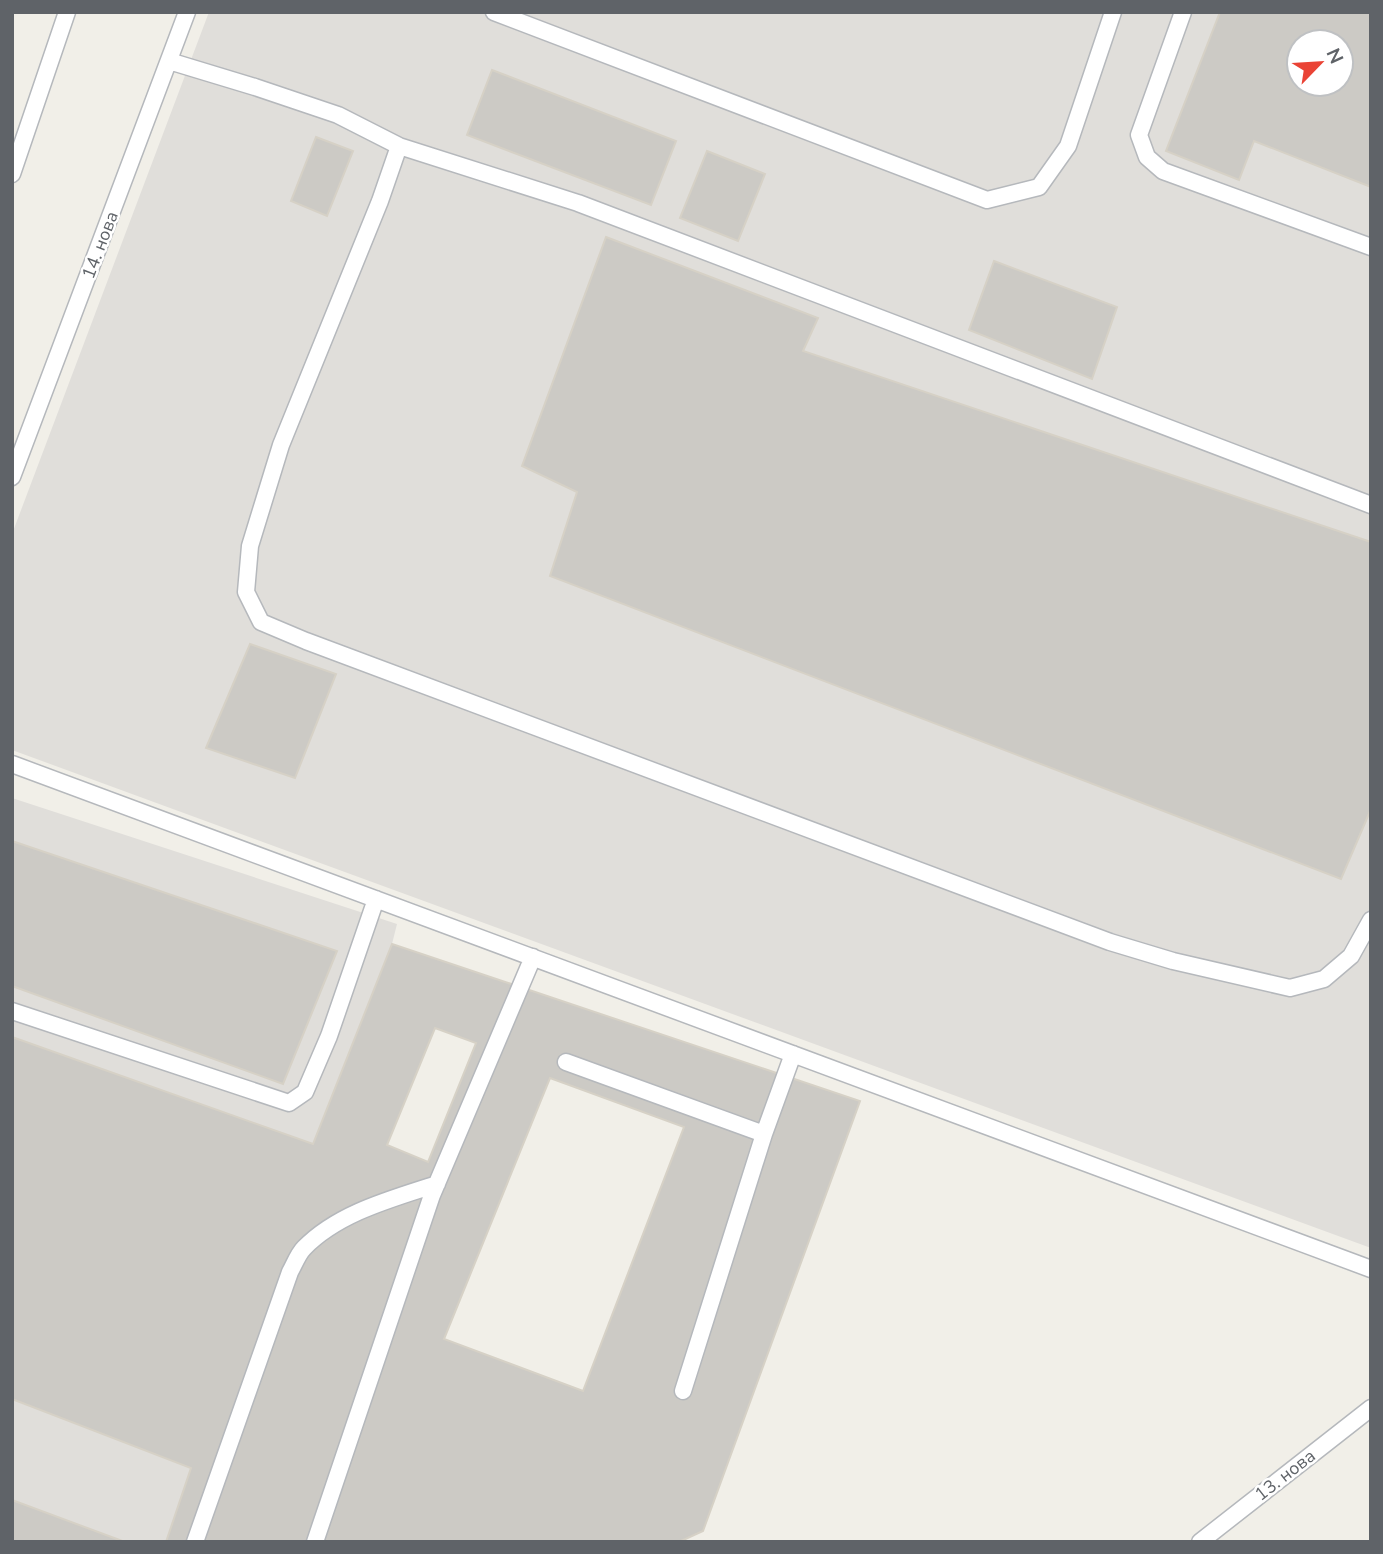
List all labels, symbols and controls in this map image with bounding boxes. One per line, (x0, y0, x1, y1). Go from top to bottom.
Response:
north arrow (1285, 28, 1355, 98)
text: N (1320, 44, 1349, 68)
street label: 14. нова (76, 208, 124, 282)
street label: 13. нова (1250, 1444, 1320, 1506)

